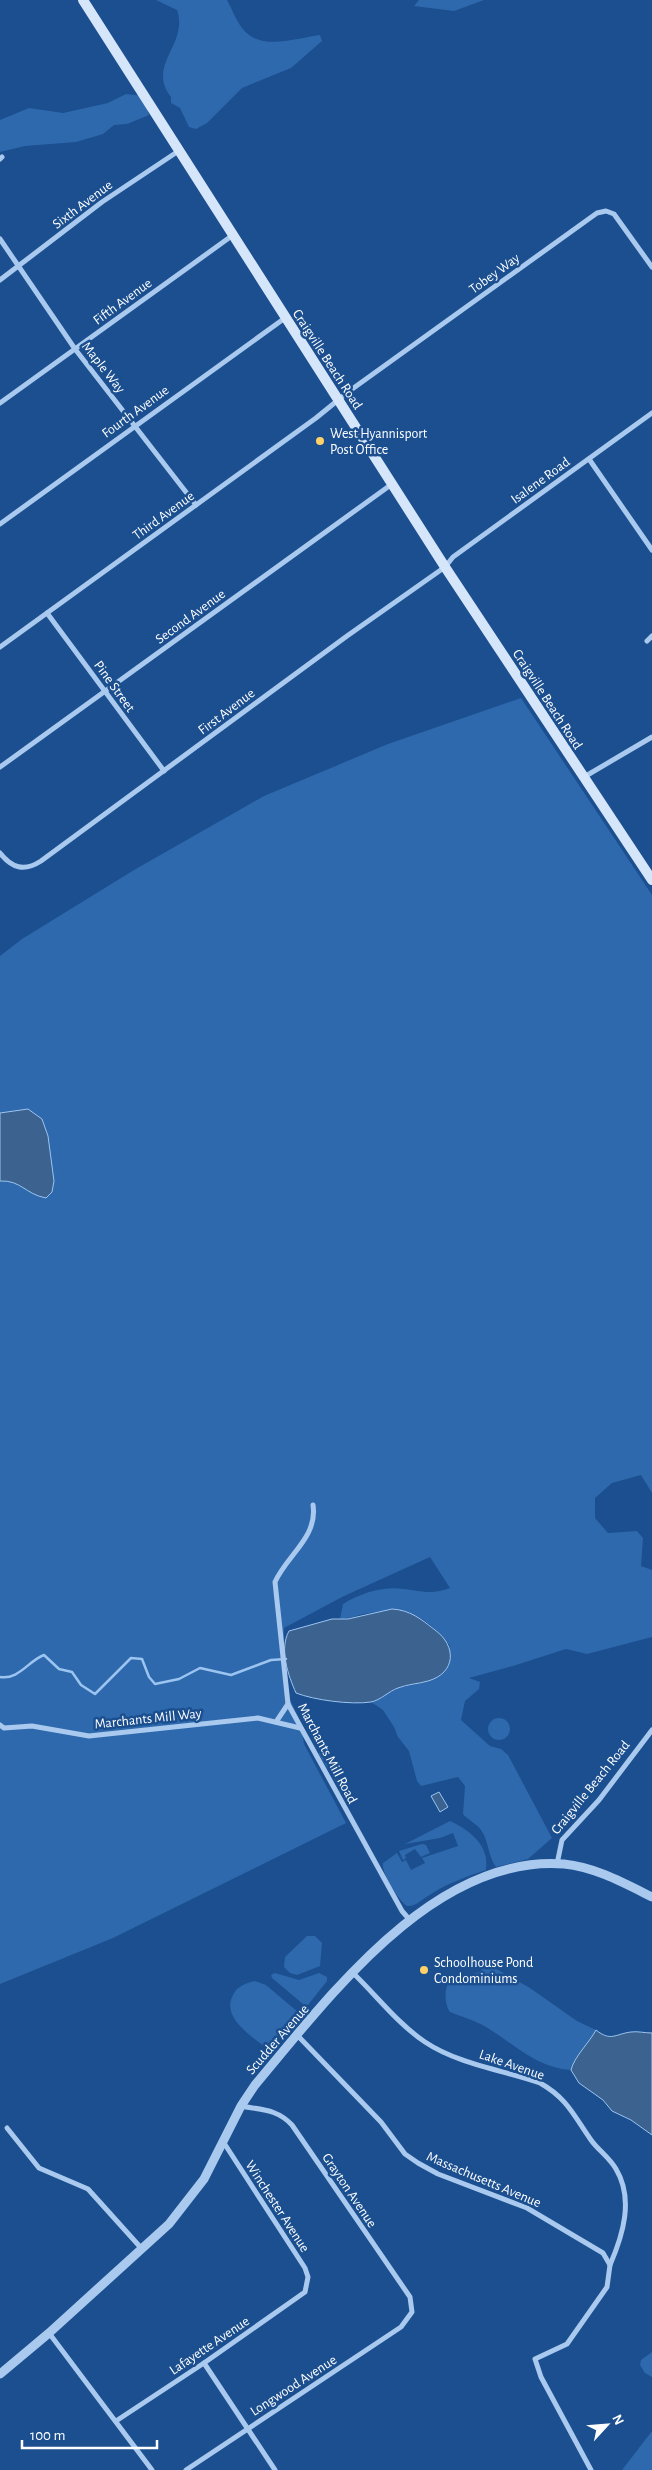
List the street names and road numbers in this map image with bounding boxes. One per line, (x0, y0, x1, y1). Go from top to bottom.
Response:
street label: Sixth Avenue (50, 178, 115, 232)
street label: Tobey Way (467, 251, 522, 297)
street label: Fifth Avenue (91, 276, 154, 328)
street label: Craigville Beach Road (290, 307, 365, 412)
street label: Maple Way (79, 339, 127, 396)
street label: Fourth Avenue (100, 383, 172, 441)
street label: Isalene Road (509, 455, 573, 507)
street label: Third Avenue (130, 489, 197, 543)
street label: Second Avenue (153, 587, 228, 647)
street label: Craigville Beach Road (510, 647, 585, 752)
street label: Pine Street (91, 658, 138, 715)
street label: First Avenue (196, 686, 257, 737)
street label: Marchants Mill Road (295, 1701, 359, 1806)
street label: Marchants Mill Way (94, 1706, 202, 1732)
street label: Craigville Beach Road (549, 1738, 633, 1837)
street label: Scudder Avenue (244, 2002, 312, 2077)
street label: Lake Avenue (477, 2047, 546, 2083)
street label: Massachusetts Avenue (424, 2149, 543, 2210)
street label: Grayton Avenue (319, 2151, 379, 2230)
street label: Winchester Avenue (242, 2158, 312, 2255)
street label: Lafayette Avenue (167, 2314, 252, 2378)
street label: Longwood Avenue (248, 2353, 339, 2419)

